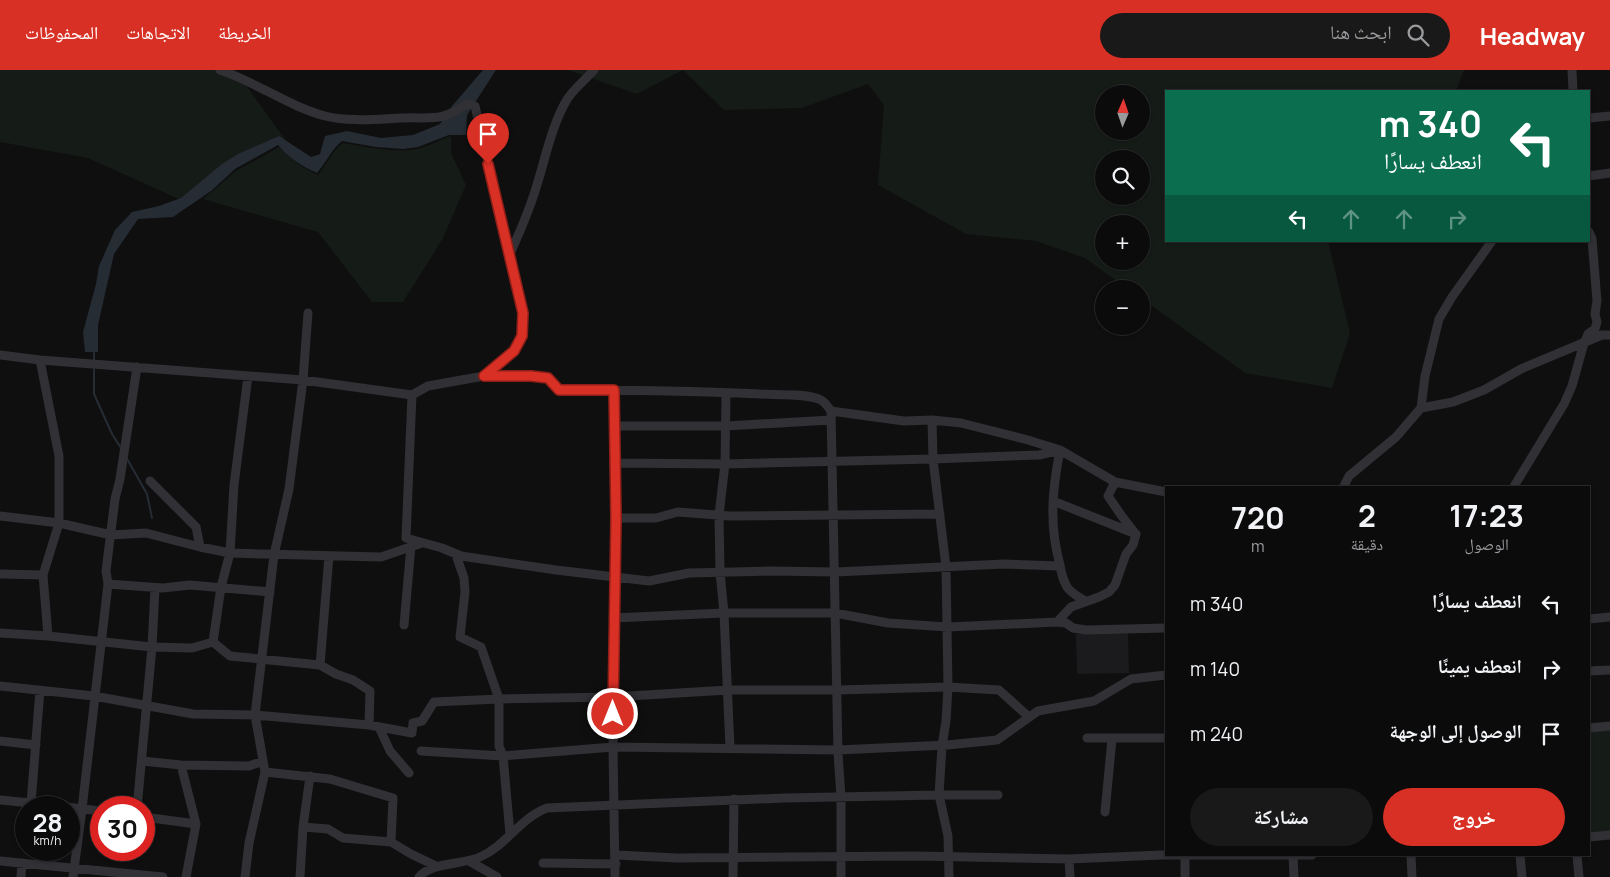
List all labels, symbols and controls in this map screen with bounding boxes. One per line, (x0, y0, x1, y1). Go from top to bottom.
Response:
search box (1100, 13, 1450, 58)
text: ابحث هنا (1330, 19, 1392, 45)
text: Headway (1480, 19, 1585, 52)
text: المحفوظات (25, 20, 98, 44)
text: الاتجاهات (126, 20, 190, 44)
text: الخريطة (218, 20, 271, 44)
icon: search (1404, 21, 1432, 49)
north arrow (1095, 85, 1150, 140)
map controls (1095, 85, 1150, 335)
text: 340 m (1379, 100, 1482, 148)
icon: left (1500, 110, 1565, 175)
pin (467, 113, 509, 164)
icon: arrive (474, 120, 502, 148)
text: انعطف يسارًا (1384, 146, 1482, 176)
button: search (1095, 150, 1150, 205)
icon: left (1284, 205, 1312, 233)
icon: ahead (1337, 205, 1365, 233)
icon: ahead (1390, 205, 1418, 233)
icon: right (1443, 205, 1471, 233)
button: + (1095, 215, 1150, 270)
button: − (1095, 280, 1150, 335)
text: 2 (1358, 495, 1376, 536)
text: 17:23 (1449, 495, 1524, 536)
text: 720 (1231, 497, 1285, 538)
text: دقيقة (1351, 533, 1383, 555)
text: الوصول (1464, 533, 1509, 555)
text: m (1251, 535, 1265, 557)
text: انعطف يسارًا (1432, 588, 1522, 614)
icon: left (1537, 590, 1565, 618)
text: 340 m (1190, 591, 1243, 617)
text: انعطف يمينًا (1438, 653, 1522, 679)
icon: right (1537, 655, 1565, 683)
text: 140 m (1190, 656, 1240, 682)
position arrow (586, 687, 638, 739)
text: الوصول إلى الوجهة (1389, 718, 1522, 744)
icon: arrive (1537, 720, 1565, 748)
text: 240 m (1190, 721, 1243, 747)
button: مشاركة (1190, 788, 1373, 846)
button: خروج (1383, 788, 1565, 846)
speed limit sign: 30 (90, 796, 155, 861)
text: 28 (32, 805, 63, 840)
text: km/h (34, 832, 61, 849)

